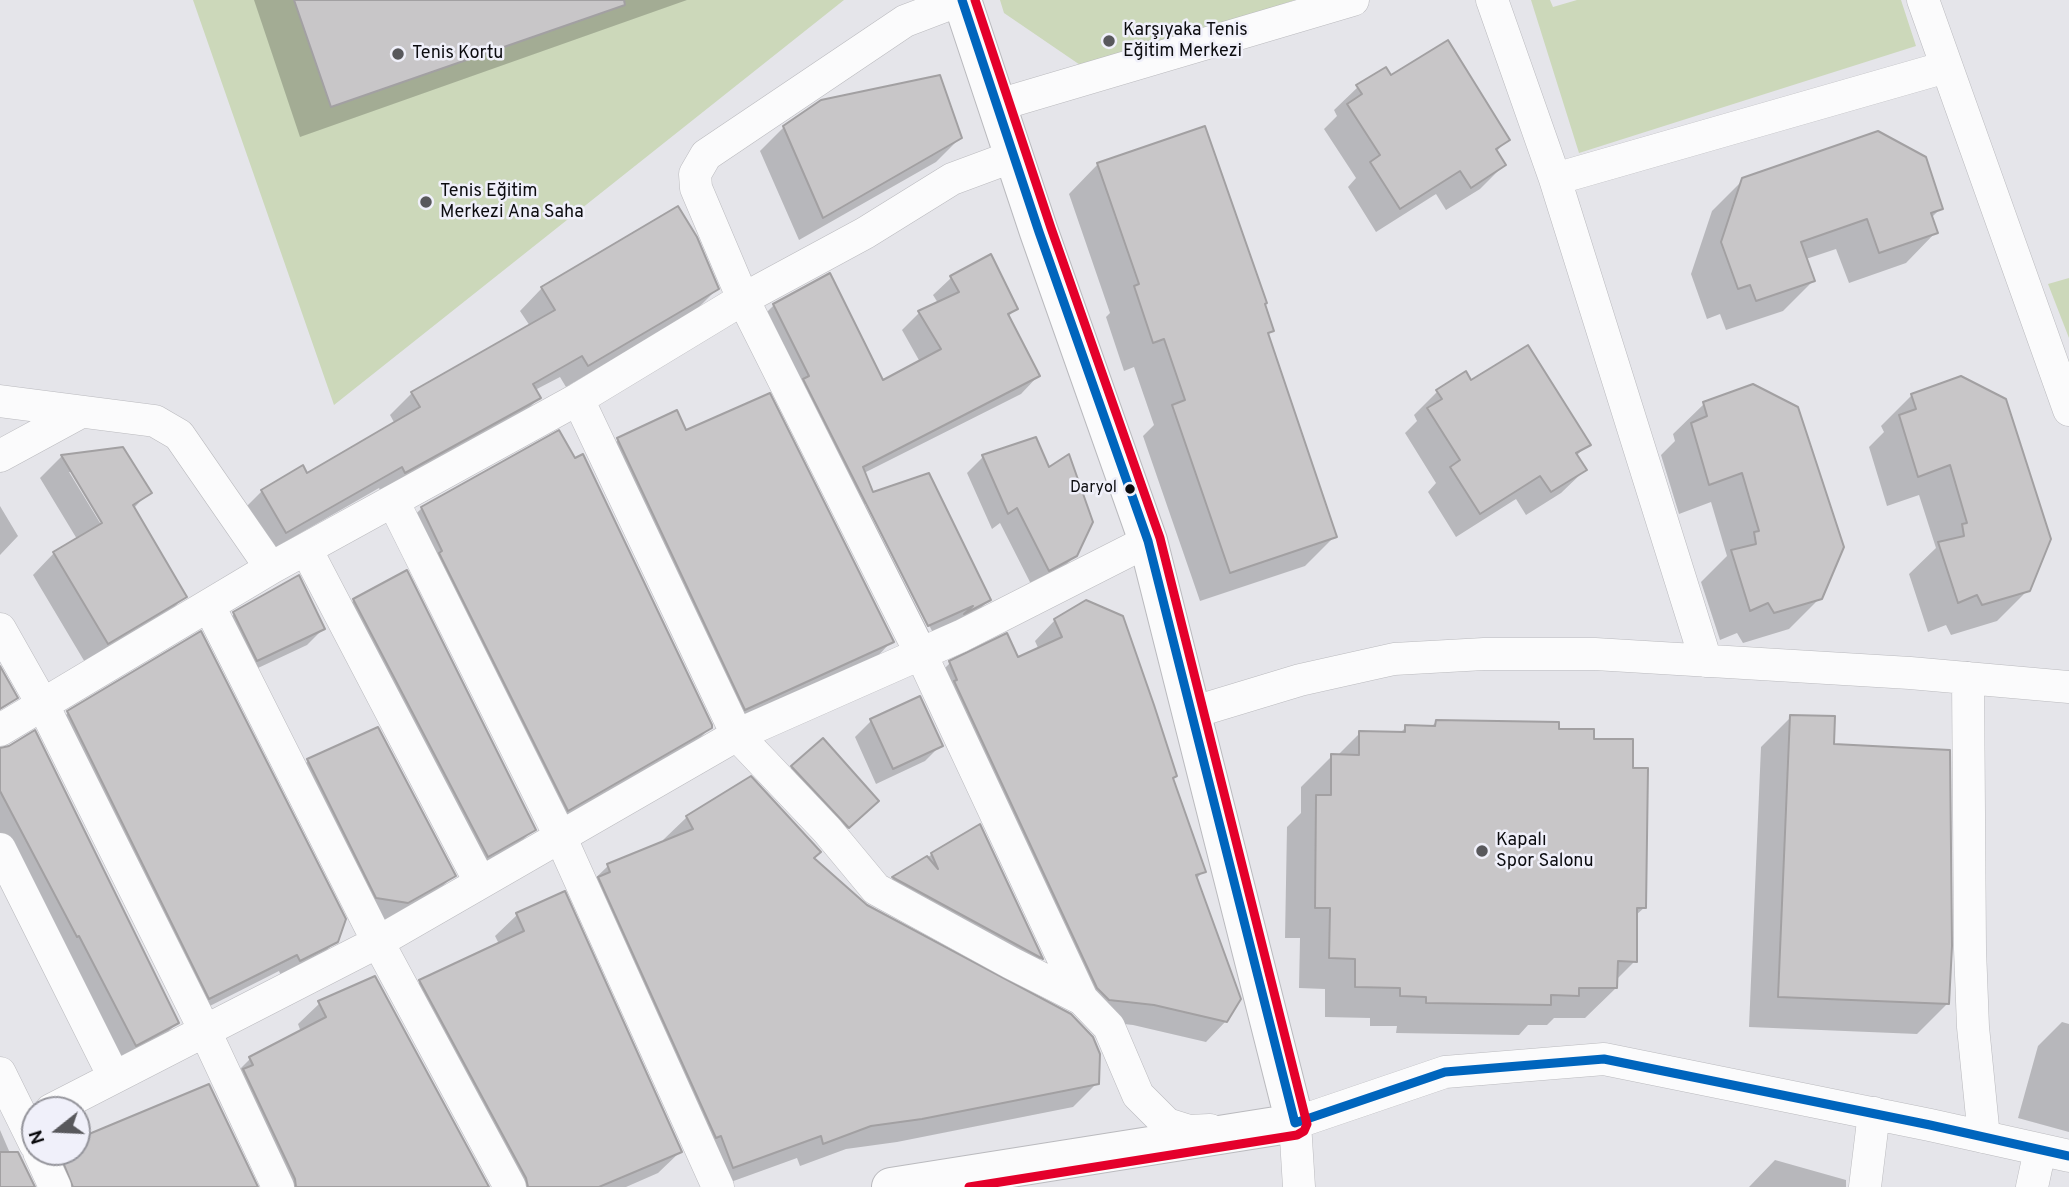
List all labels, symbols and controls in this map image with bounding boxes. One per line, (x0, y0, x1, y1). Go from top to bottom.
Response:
place label: Karşıyaka Tenis Eğitim Merkezi (1123, 20, 1248, 62)
marker: Karşıyaka Tenis Eğitim Merkezi (1101, 33, 1117, 49)
place label: Tenis Kortu (412, 43, 503, 65)
marker: Tenis Kortu (390, 46, 406, 62)
place label: Tenis Eğitim Merkezi Ana Saha (440, 181, 584, 224)
marker: Tenis Eğitim Merkezi Ana Saha (418, 194, 434, 210)
place label: Daryol (1070, 479, 1117, 499)
marker: Daryol (1123, 482, 1137, 496)
place label: Kapalı Spor Salonu (1496, 830, 1594, 872)
marker: Kapalı Spor Salonu (1474, 843, 1490, 859)
north arrow (21, 1096, 91, 1166)
text: N (24, 1127, 51, 1147)

